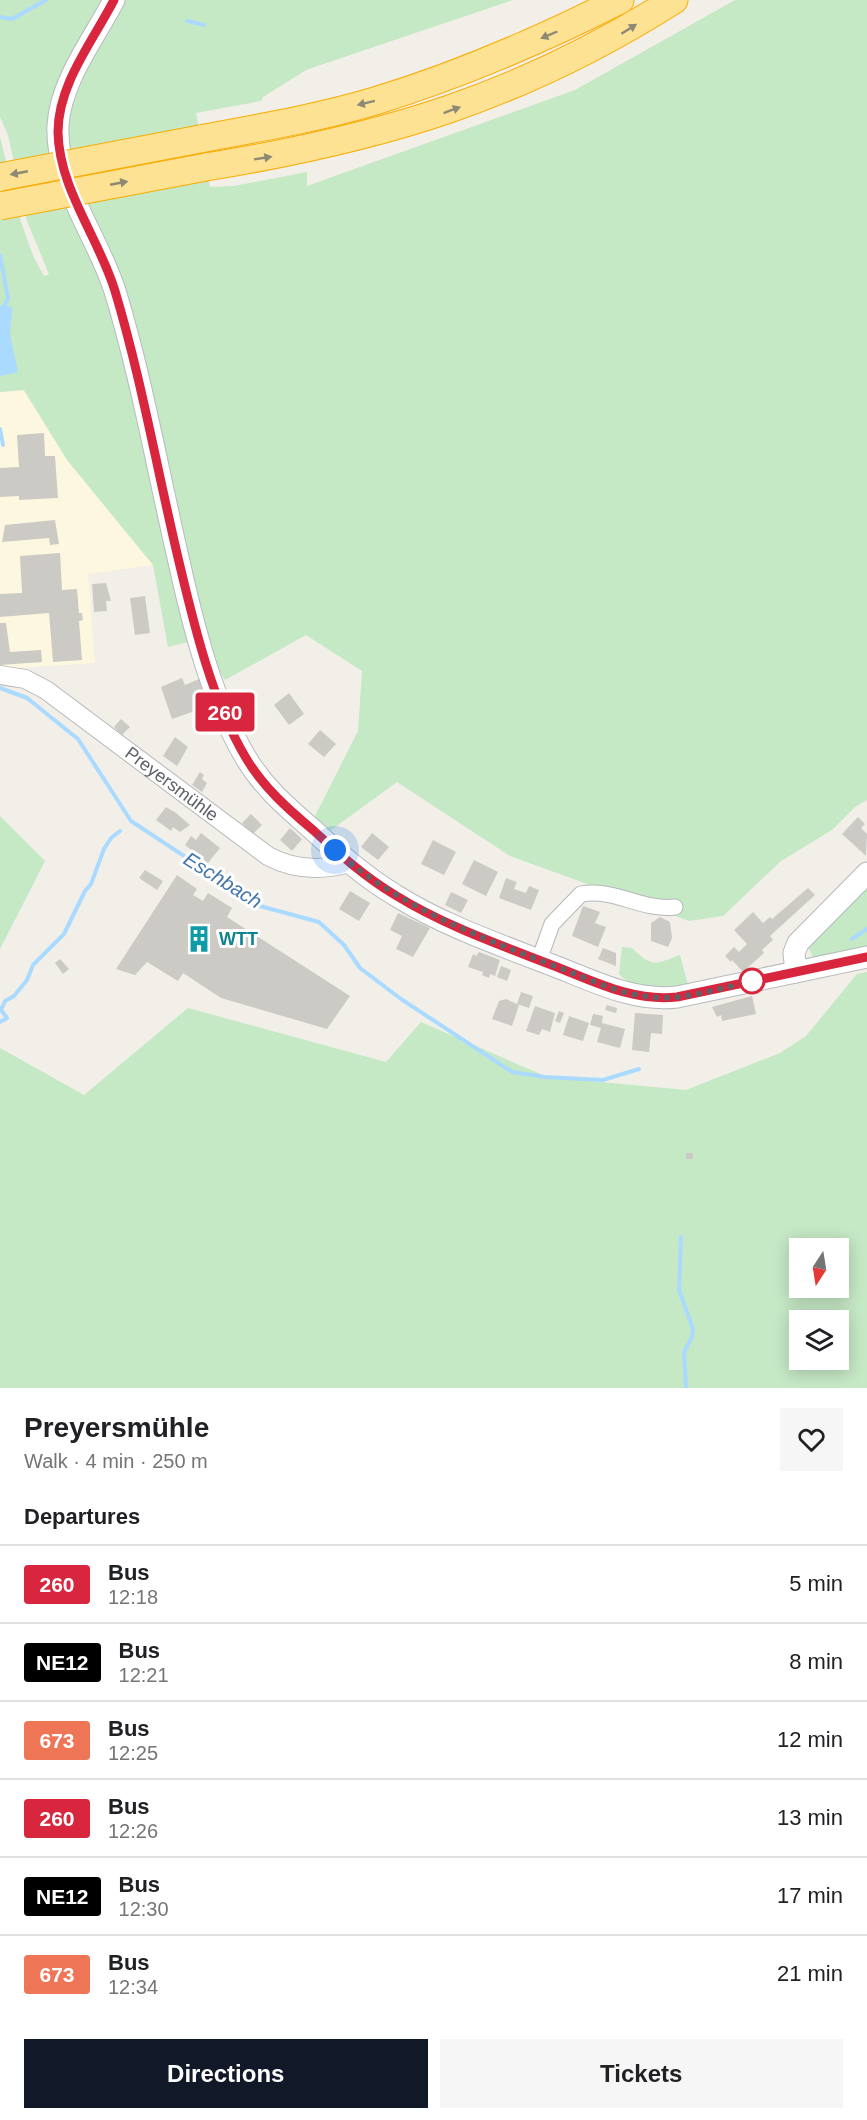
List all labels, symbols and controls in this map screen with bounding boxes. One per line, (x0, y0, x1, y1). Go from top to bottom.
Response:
one-way arrow (621, 23, 637, 34)
one-way arrow (540, 31, 558, 40)
one-way arrow (357, 98, 375, 108)
one-way arrow (443, 104, 461, 114)
one-way arrow (254, 153, 273, 162)
one-way arrow (9, 169, 28, 178)
one-way arrow (110, 178, 129, 187)
line badge: 260 (190, 692, 260, 732)
text: 260 (207, 701, 243, 724)
street label: Preyersmühle (121, 743, 222, 825)
your location (320, 835, 350, 865)
water label: Eschbach (180, 847, 266, 913)
building icon: WTT (184, 924, 214, 954)
place label: WTT (219, 929, 258, 949)
unlabelled marker (739, 968, 765, 994)
north arrow (789, 1238, 849, 1298)
map controls (789, 1238, 849, 1370)
button: layers (789, 1310, 849, 1370)
button: heart (780, 1408, 843, 1471)
text: Preyersmühle (24, 1412, 209, 1443)
text: Walk · 4 min · 250 m (24, 1450, 208, 1472)
text: Departures (24, 1504, 140, 1529)
text: Bus (108, 1560, 150, 1585)
text: 5 min (789, 1571, 843, 1596)
text: 260 (39, 1573, 75, 1596)
text: 12:18 (108, 1586, 158, 1608)
text: Bus (119, 1638, 160, 1663)
text: 8 min (789, 1649, 843, 1674)
text: NE12 (36, 1651, 89, 1674)
text: 12:21 (119, 1664, 169, 1686)
text: Bus (108, 1716, 150, 1741)
text: 12 min (777, 1727, 843, 1752)
text: 673 (39, 1729, 75, 1752)
text: 12:25 (108, 1742, 158, 1764)
text: Bus (108, 1794, 150, 1819)
text: 13 min (777, 1805, 843, 1830)
text: 260 (39, 1807, 75, 1830)
text: 12:26 (108, 1820, 158, 1842)
text: Bus (119, 1872, 160, 1897)
text: 17 min (777, 1883, 843, 1908)
text: NE12 (36, 1885, 89, 1908)
text: 12:30 (119, 1898, 169, 1920)
text: Bus (108, 1950, 150, 1975)
text: 21 min (777, 1961, 843, 1986)
text: 673 (39, 1963, 75, 1986)
text: 12:34 (108, 1976, 158, 1998)
button: Directions (24, 2039, 428, 2108)
button: Tickets (440, 2039, 843, 2108)

